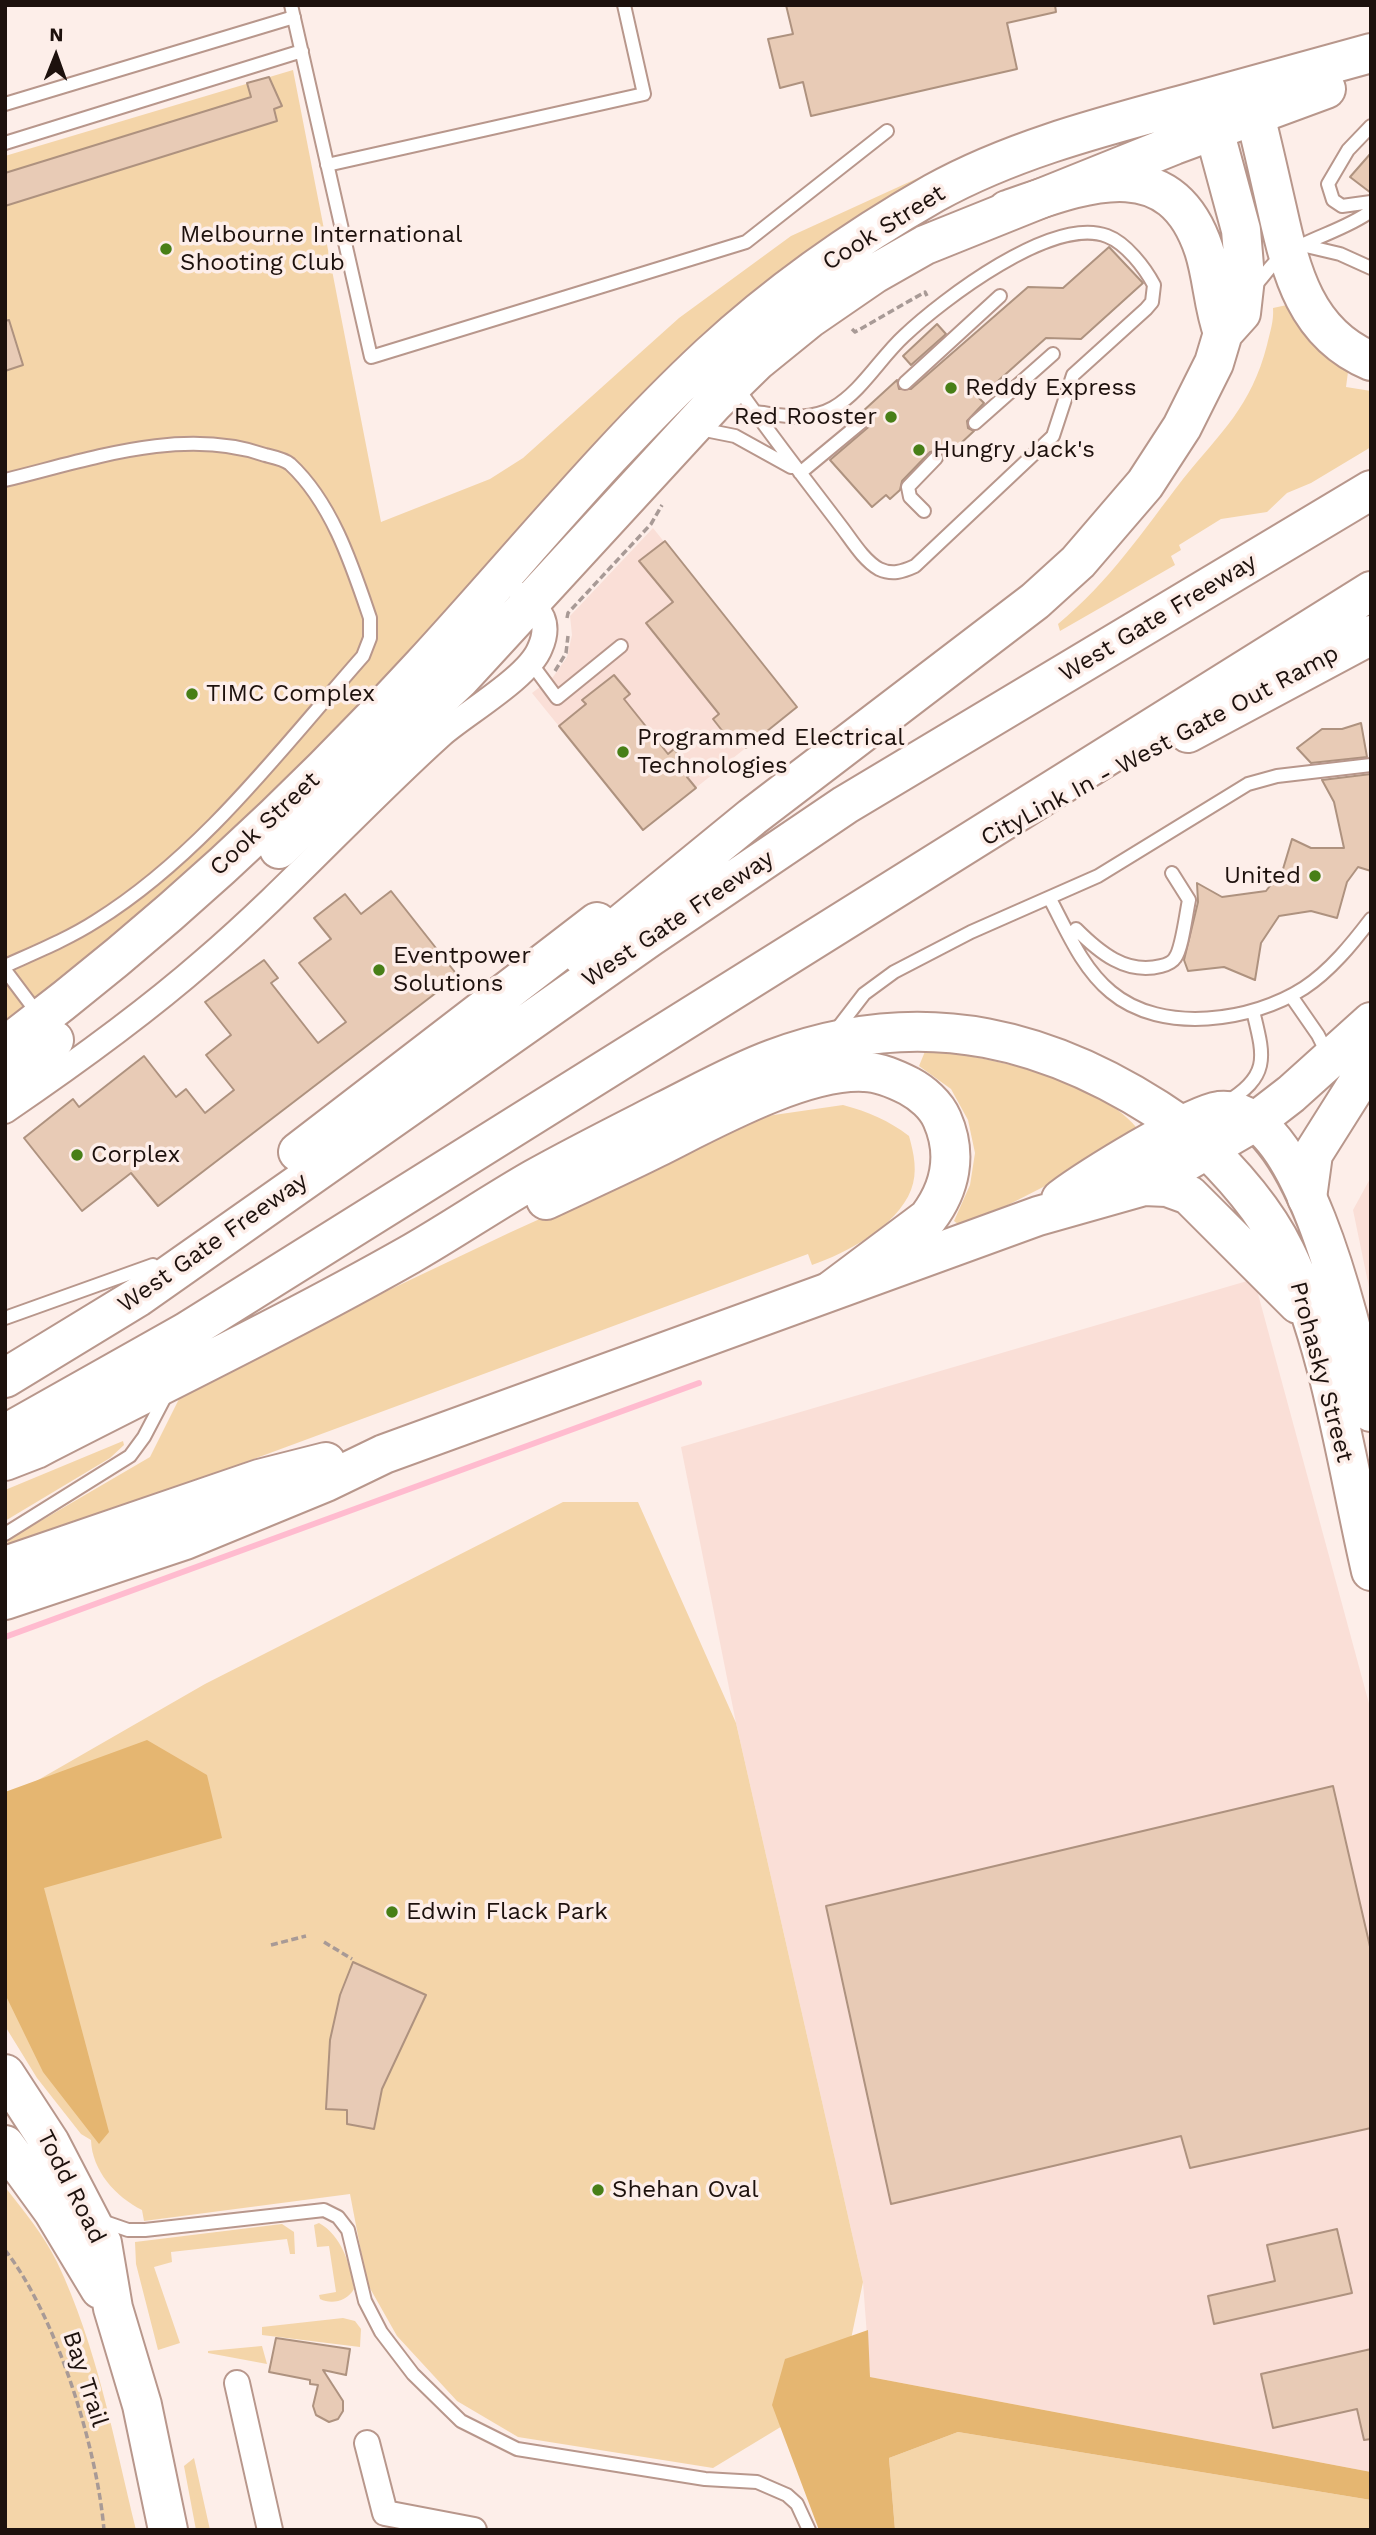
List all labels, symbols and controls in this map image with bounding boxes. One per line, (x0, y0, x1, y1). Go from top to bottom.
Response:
north arrow (21, 21, 91, 91)
text: N (49, 23, 64, 46)
street label: Cook Street (817, 179, 951, 277)
place label: Melbourne International Shooting Club (180, 221, 462, 277)
marker: Melbourne International Shooting Club (158, 241, 174, 257)
place label: Reddy Express (965, 374, 1137, 402)
marker: Reddy Express (943, 380, 959, 396)
place label: Red Rooster (734, 403, 877, 431)
marker: Red Rooster (883, 409, 899, 425)
place label: Hungry Jack's (933, 436, 1095, 464)
marker: Hungry Jack's (911, 442, 927, 458)
street label: West Gate Freeway (1054, 548, 1262, 688)
street label: CityLink In - West Gate Out Ramp (976, 639, 1344, 853)
place label: TIMC Complex (206, 680, 375, 708)
marker: TIMC Complex (184, 686, 200, 702)
place label: Programmed Electrical Technologies (637, 724, 905, 780)
marker: Programmed Electrical Technologies (615, 744, 631, 760)
street label: Cook Street (204, 766, 326, 882)
street label: West Gate Freeway (577, 844, 779, 994)
place label: United (1224, 862, 1301, 890)
marker: United (1307, 868, 1323, 884)
place label: Eventpower Solutions (393, 942, 531, 998)
marker: Eventpower Solutions (371, 962, 387, 978)
place label: Corplex (91, 1141, 180, 1169)
marker: Corplex (69, 1147, 85, 1163)
street label: West Gate Freeway (113, 1167, 313, 1319)
street label: Prohasky Street (1283, 1278, 1359, 1466)
place label: Edwin Flack Park (406, 1898, 608, 1926)
marker: Edwin Flack Park (384, 1904, 400, 1920)
street label: Todd Road (30, 2126, 112, 2248)
place label: Shehan Oval (612, 2176, 759, 2204)
marker: Shehan Oval (590, 2182, 606, 2198)
street label: Bay Trail (56, 2328, 114, 2430)

